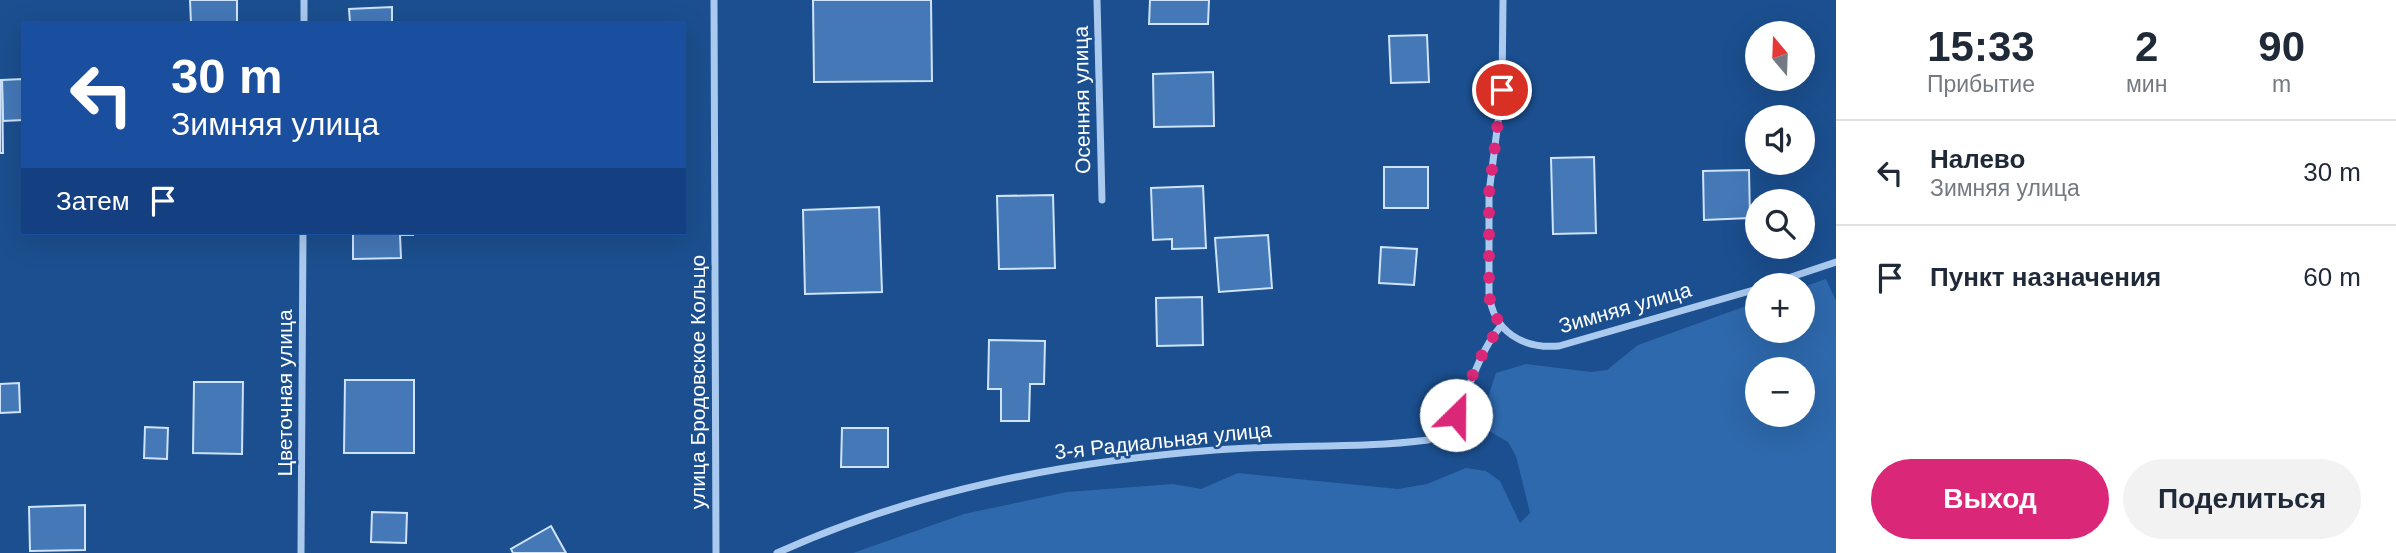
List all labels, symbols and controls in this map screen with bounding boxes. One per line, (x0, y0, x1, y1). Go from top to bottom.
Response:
north arrow (1745, 21, 1815, 91)
map controls (1745, 21, 1815, 427)
text: 15:33 (1927, 23, 2035, 70)
text: 2 (2135, 23, 2158, 70)
text: 90 (2258, 23, 2305, 70)
street label: Осенняя улица (1069, 25, 1094, 174)
icon: left (56, 49, 147, 140)
text: 30 m (171, 49, 283, 103)
pin (1472, 60, 1532, 120)
icon: arrive (1483, 71, 1521, 109)
text: Прибытие (1927, 71, 2035, 97)
text: мин (2126, 71, 2167, 97)
text: m (2272, 71, 2291, 97)
button: sound (1745, 105, 1815, 175)
text: Зимняя улица (171, 106, 379, 142)
text: Налево (1930, 144, 2025, 174)
icon: left (1871, 154, 1909, 192)
text: 30 m (2303, 157, 2361, 187)
text: Зимняя улица (1930, 175, 2080, 201)
icon: arrive (144, 182, 182, 220)
text: Затем (56, 186, 130, 216)
button: search (1745, 189, 1815, 259)
street label: улица Бродовское Кольцо (686, 255, 709, 509)
icon: arrive (1871, 259, 1909, 297)
text: Пункт назначения (1930, 262, 2161, 292)
text: 60 m (2303, 262, 2361, 292)
button: + (1745, 273, 1815, 343)
street label: Зимняя улица (1556, 278, 1694, 337)
street label: Цветочная улица (273, 309, 296, 477)
button: − (1745, 357, 1815, 427)
position arrow (1419, 378, 1493, 452)
street label: 3-я Радиальная улица (1053, 418, 1273, 463)
button: Выход (1871, 459, 2109, 539)
button: Поделиться (2123, 459, 2361, 539)

